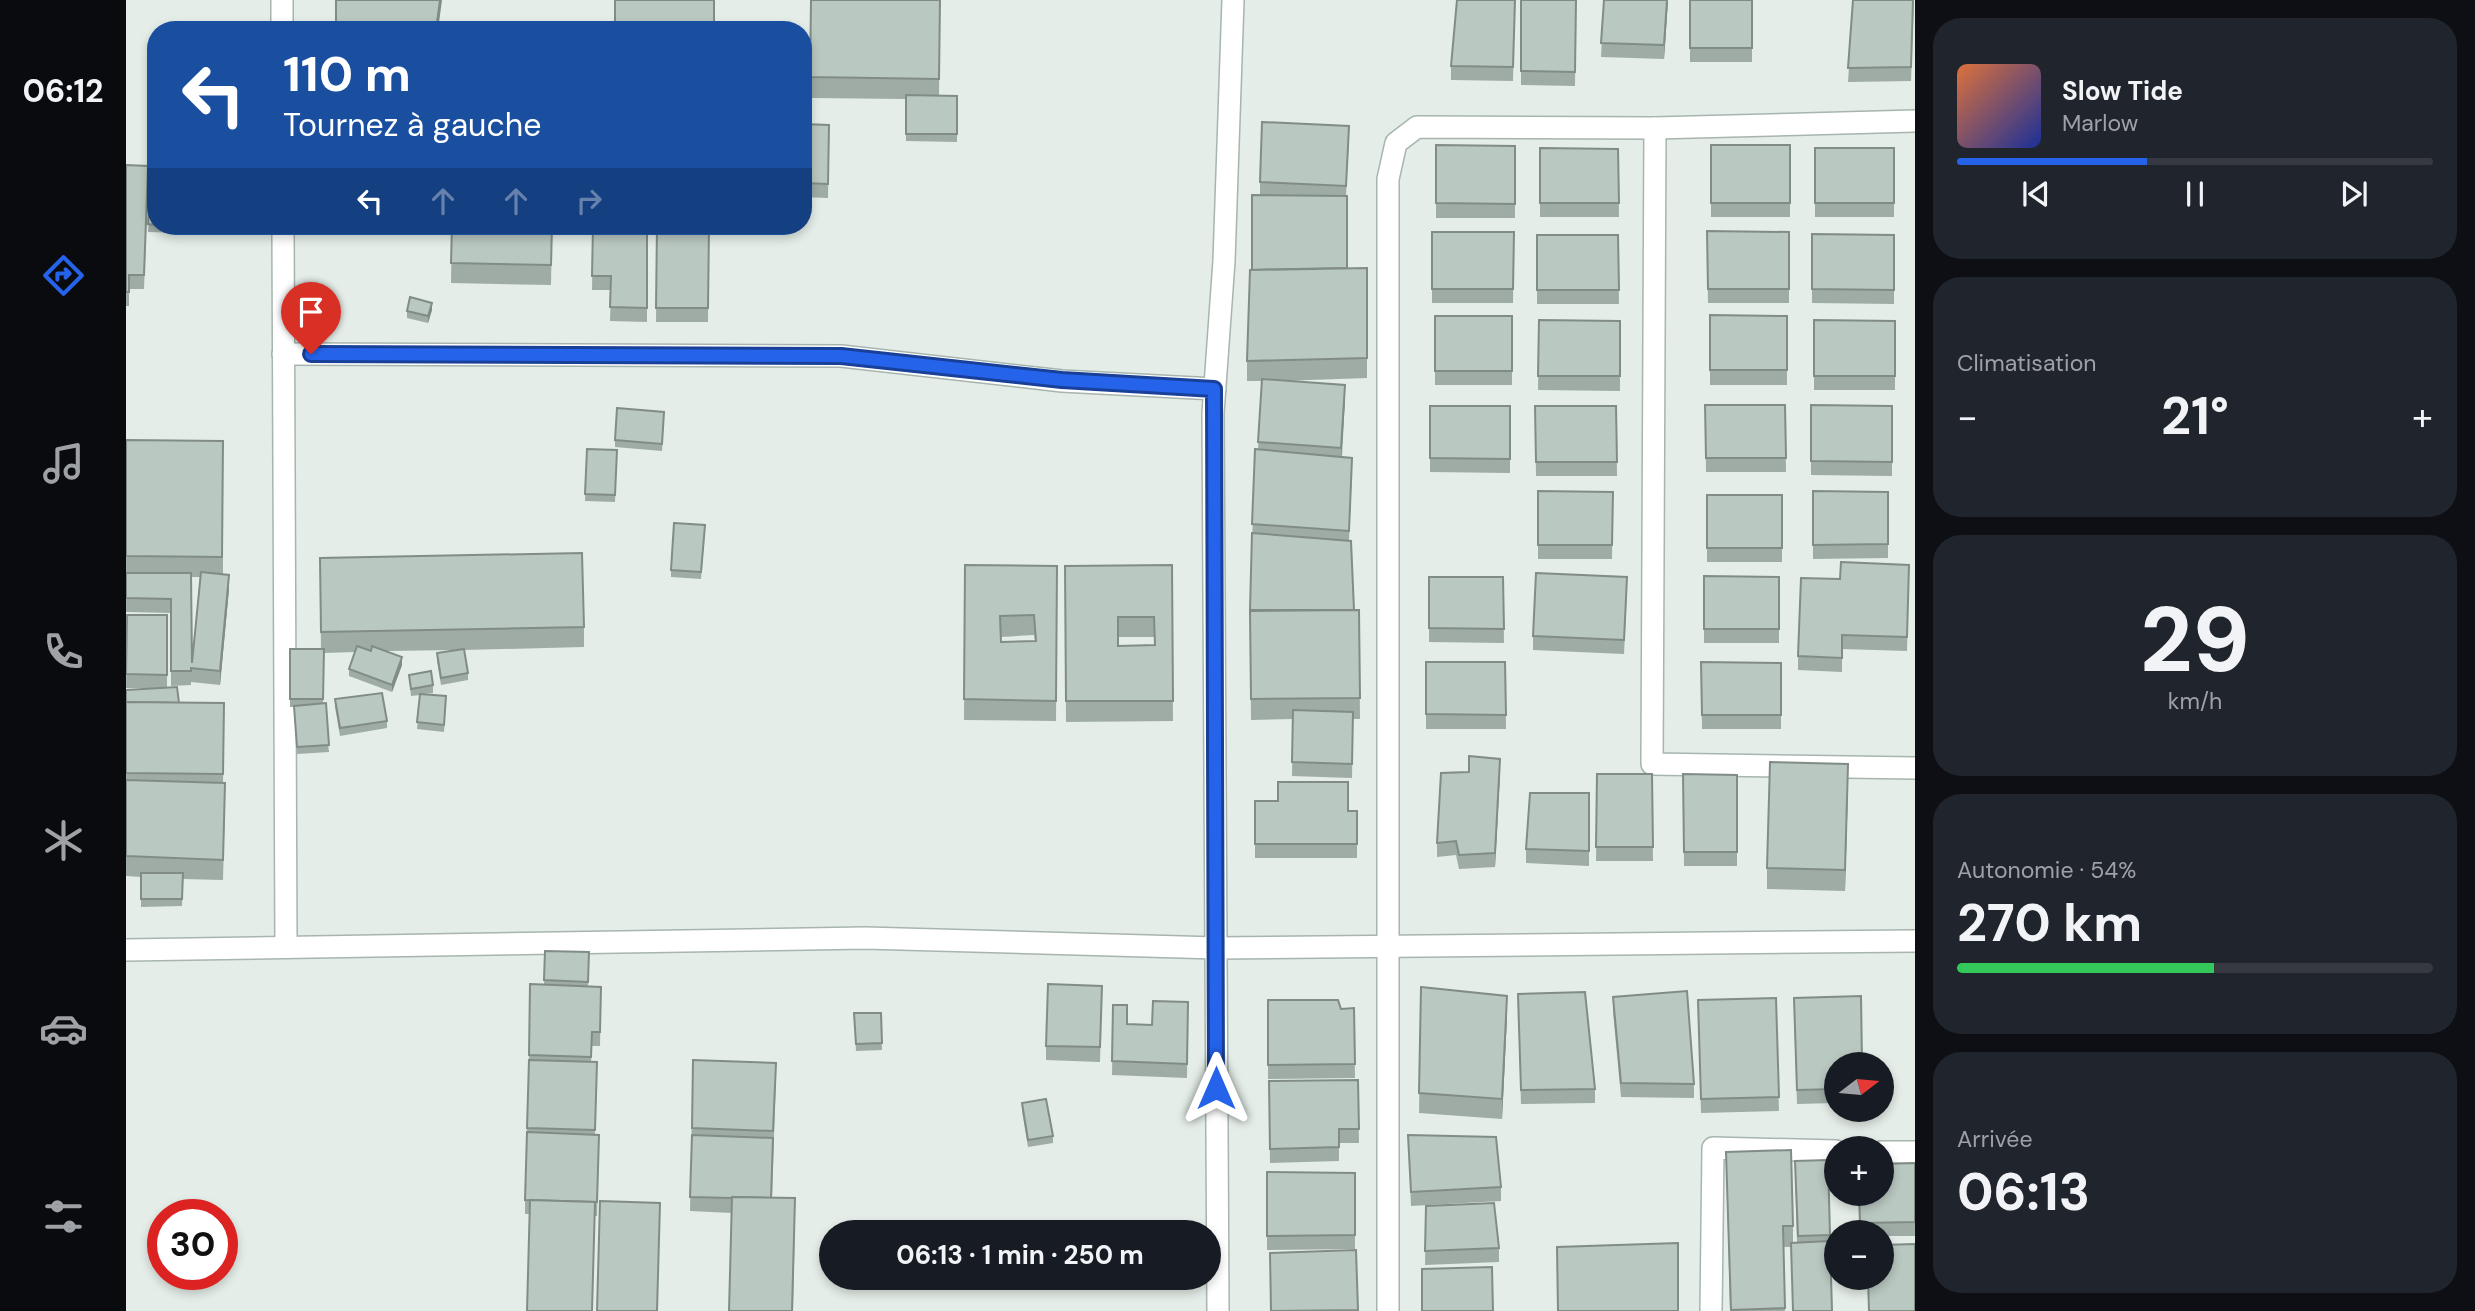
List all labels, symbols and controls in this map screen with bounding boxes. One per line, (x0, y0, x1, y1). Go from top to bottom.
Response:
text: 110 m (283, 42, 411, 106)
icon: left (168, 49, 259, 140)
text: 06:12 (22, 70, 104, 112)
text: Slow Tide (2062, 74, 2183, 108)
text: Tournez à gauche (283, 104, 541, 146)
text: Marlow (2062, 108, 2138, 138)
icon: previous (2017, 175, 2055, 213)
icon: pause (2176, 175, 2214, 213)
icon: next (2335, 175, 2373, 213)
icon: left (351, 182, 389, 220)
icon: ahead (424, 182, 462, 220)
icon: ahead (497, 182, 535, 220)
icon: right (570, 182, 608, 220)
icon: directions (39, 251, 88, 300)
pin (281, 282, 341, 354)
icon: arrive (292, 293, 330, 331)
text: Climatisation (1957, 348, 2096, 378)
text: 21° (2161, 382, 2229, 450)
text: − (1957, 392, 1978, 442)
text: + (2412, 392, 2433, 442)
icon: music (39, 439, 88, 488)
text: 29 (2140, 581, 2250, 699)
icon: phone (39, 627, 88, 676)
text: km/h (2168, 686, 2222, 716)
icon: climate (39, 816, 88, 865)
text: Autonomie · 54% (1957, 855, 2136, 885)
text: 270 km (1957, 889, 2142, 957)
icon: car (39, 1004, 88, 1053)
position arrow (1179, 1051, 1253, 1125)
north arrow (1824, 1052, 1894, 1122)
map controls (1824, 1052, 1894, 1290)
text: Arrivée (1957, 1124, 2033, 1154)
button: + (1824, 1136, 1894, 1206)
text: 06:13 (1957, 1158, 2090, 1226)
icon: filters (39, 1192, 88, 1241)
speed limit sign: 30 (147, 1199, 238, 1290)
button: − (1824, 1220, 1894, 1290)
text: 06:13 · 1 min · 250 m (896, 1238, 1144, 1272)

